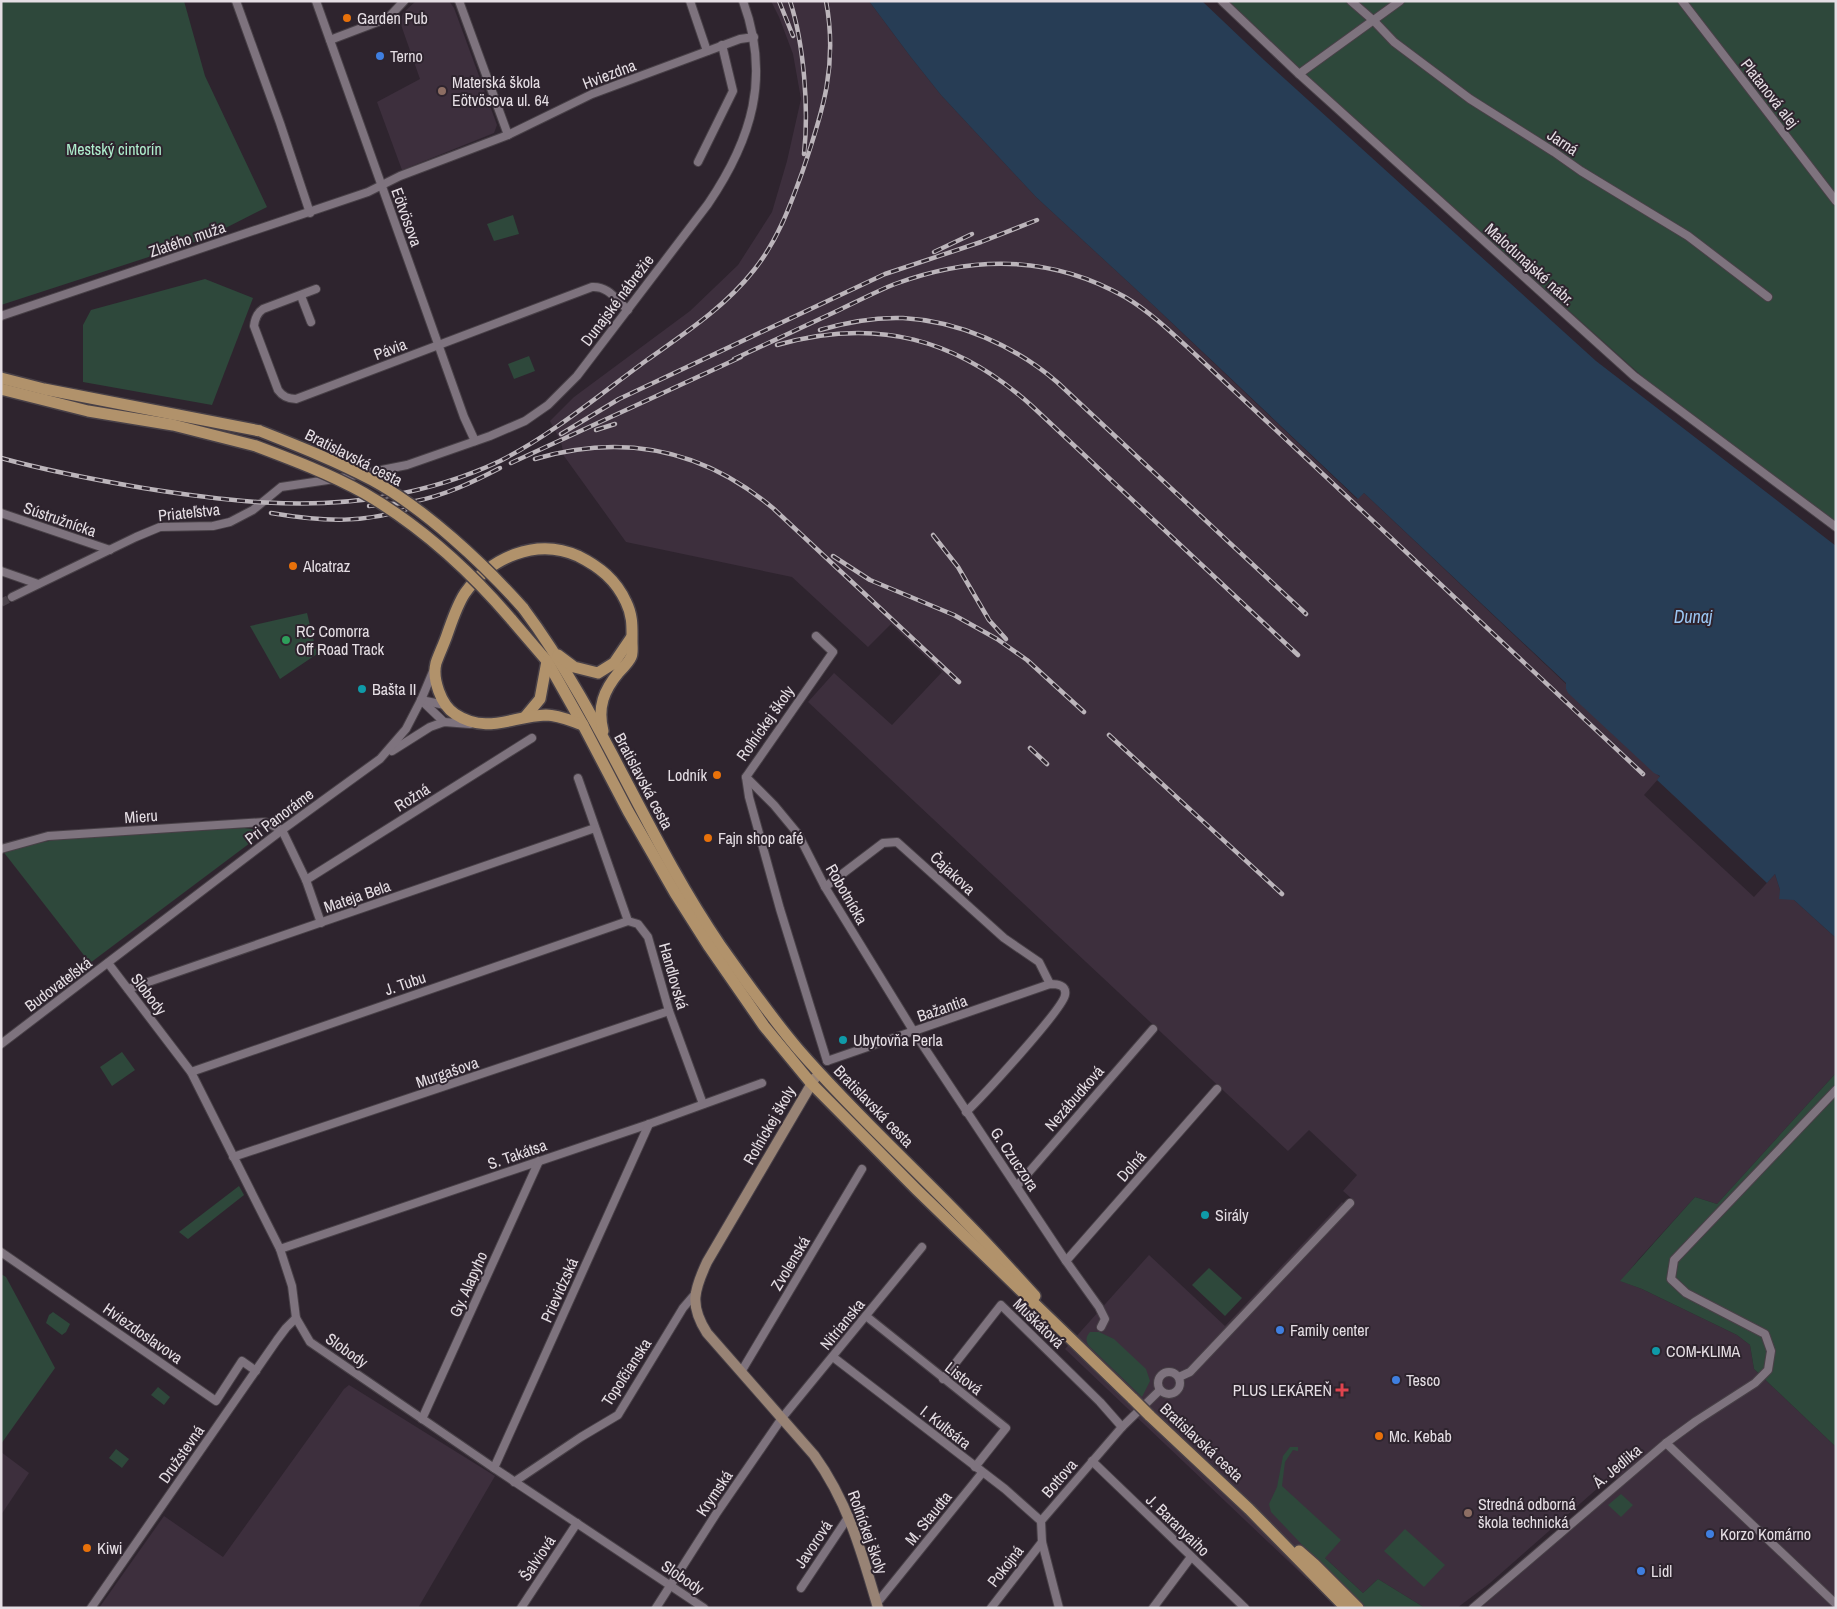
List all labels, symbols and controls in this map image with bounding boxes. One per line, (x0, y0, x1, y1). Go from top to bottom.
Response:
place label: Garden Pub (357, 7, 428, 29)
marker: Garden Pub (341, 12, 353, 24)
place label: Terno (390, 45, 423, 67)
marker: Terno (374, 50, 386, 62)
street label: Hviezdna (579, 54, 639, 94)
street label: Platanová alej (1736, 54, 1804, 132)
place label: Materská škola Eötvösova ul. 64 (452, 71, 549, 111)
marker: Materská škola Eötvösova ul. 64 (436, 85, 448, 97)
street label: Jarná (1543, 124, 1583, 161)
park label: Mestský cintorín (66, 138, 162, 160)
street label: Eötvösova (386, 184, 428, 250)
street label: Zlatého muža (146, 215, 229, 262)
street label: Malodunajské nábr. (1480, 218, 1580, 310)
street label: Dunajské nábrežie (575, 250, 659, 350)
street label: Pávia (370, 332, 410, 365)
street label: Bratislavská cesta (302, 423, 407, 491)
street label: Sústružnícka (21, 496, 100, 542)
street label: Priateľstva (157, 498, 222, 526)
place label: Alcatraz (302, 555, 351, 577)
marker: Alcatraz (287, 560, 299, 572)
water label: Dunaj (1674, 604, 1713, 629)
place label: RC Comorra Off Road Track (296, 620, 384, 660)
marker: RC Comorra Off Road Track (280, 634, 292, 646)
place label: Bašta II (372, 678, 417, 700)
street label: Roľníckej školy (731, 681, 799, 765)
marker: Bašta II (356, 683, 368, 695)
street label: Bratislavská cesta (609, 729, 679, 834)
place label: Lodník (668, 764, 707, 786)
marker: Lodník (711, 769, 723, 781)
street label: Rožná (390, 777, 435, 816)
street label: Pri Panoráme (240, 783, 318, 849)
street label: Mieru (124, 804, 158, 828)
place label: Fajn shop café (718, 827, 803, 849)
marker: Fajn shop café (702, 832, 714, 844)
street label: Čajakova (925, 846, 981, 900)
street label: Robotnícka (821, 860, 873, 929)
street label: Mateja Bela (321, 874, 394, 918)
street label: Handlovská (654, 940, 694, 1013)
street label: Budovateľská (20, 951, 97, 1016)
street label: J. Tubu (381, 966, 429, 1000)
street label: Slobody (126, 968, 172, 1020)
street label: Bažantia (914, 989, 971, 1027)
place label: Ubytovňa Perla (853, 1029, 943, 1051)
marker: Ubytovňa Perla (837, 1034, 849, 1046)
street label: Murgašova (413, 1051, 482, 1093)
street label: Bratislavská cesta (829, 1060, 919, 1152)
street label: Nezábudková (1039, 1060, 1109, 1135)
street label: Roľníckej školy (738, 1081, 801, 1168)
street label: G. Czuczora (985, 1123, 1045, 1196)
street label: S. Takátsa (484, 1133, 550, 1174)
street label: Dolná (1111, 1145, 1151, 1186)
place label: Sirály (1215, 1204, 1249, 1226)
marker: Sirály (1199, 1209, 1211, 1221)
street label: Zvolenská (765, 1231, 815, 1294)
street label: Gy. Alapyho (444, 1248, 492, 1320)
street label: Prievidzská (535, 1254, 583, 1326)
street label: Nitrianska (815, 1293, 870, 1354)
street label: Muškátová (1009, 1293, 1070, 1353)
street label: Hviezdoslavova (99, 1297, 188, 1369)
place label: Family center (1290, 1319, 1369, 1341)
marker: Family center (1274, 1324, 1286, 1336)
street label: Slobody (321, 1327, 373, 1373)
street label: Topoľčianska (596, 1333, 656, 1410)
place label: COM-KLIMA (1666, 1340, 1741, 1362)
marker: COM-KLIMA (1650, 1345, 1662, 1357)
street label: Listová (941, 1356, 988, 1400)
place label: Tesco (1406, 1369, 1440, 1391)
marker: Tesco (1390, 1374, 1402, 1386)
place label: PLUS LEKÁREŇ (1233, 1379, 1332, 1401)
marker: PLUS LEKÁREŇ (1336, 1384, 1348, 1396)
street label: Bratislavská cesta (1156, 1398, 1249, 1487)
street label: I. Kultsára (916, 1400, 977, 1454)
street label: Družstevná (153, 1420, 209, 1487)
place label: Mc. Kebab (1389, 1425, 1452, 1447)
marker: Mc. Kebab (1373, 1430, 1385, 1442)
street label: Á. Jedlika (1587, 1439, 1647, 1494)
street label: Bottova (1036, 1453, 1082, 1502)
street label: Krymská (691, 1465, 738, 1520)
street label: M. Staudta (899, 1486, 957, 1550)
street label: Roľníckej školy (843, 1487, 893, 1577)
street label: J. Baranyaiho (1141, 1489, 1215, 1561)
place label: Stredná odborná škola technická (1478, 1493, 1576, 1533)
marker: Stredná odborná škola technická (1462, 1507, 1474, 1519)
street label: Javorová (789, 1515, 837, 1572)
place label: Korzo Komárno (1720, 1523, 1811, 1545)
marker: Korzo Komárno (1704, 1528, 1716, 1540)
street label: Šalviová (514, 1530, 561, 1585)
place label: Kiwi (97, 1537, 123, 1559)
street label: Pokojná (982, 1540, 1029, 1591)
marker: Kiwi (81, 1542, 93, 1554)
street label: Slobody (657, 1555, 709, 1600)
place label: Lidl (1651, 1560, 1672, 1582)
marker: Lidl (1635, 1565, 1647, 1577)

